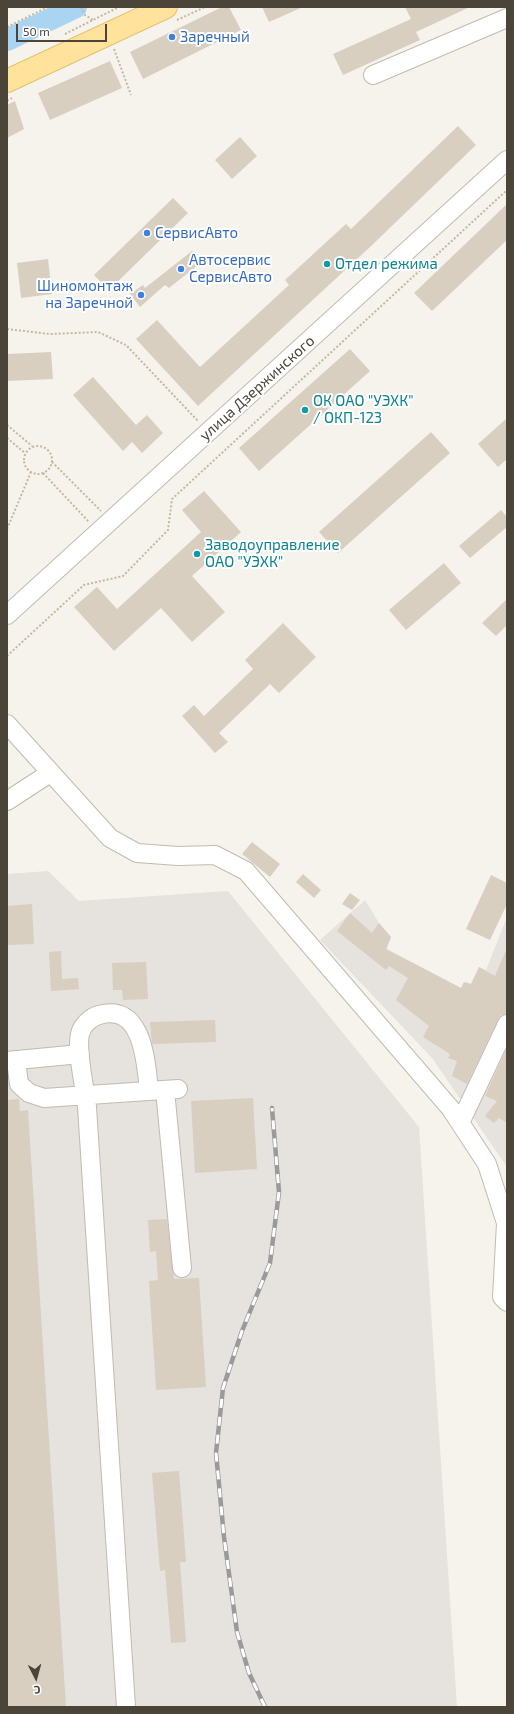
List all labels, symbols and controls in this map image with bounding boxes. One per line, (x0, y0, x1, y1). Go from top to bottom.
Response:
scale bar (18, 16, 109, 42)
text: 50 m (23, 24, 50, 38)
place label: Заречный (180, 28, 250, 46)
marker: Заречный (167, 32, 177, 42)
place label: СервисАвто (155, 224, 238, 242)
marker: СервисАвто (142, 228, 152, 238)
place label: Автосервис СервисАвто (189, 251, 272, 286)
place label: Отдел режима (335, 255, 438, 273)
marker: Отдел режима (322, 259, 332, 269)
marker: Автосервис СервисАвто (176, 264, 186, 274)
place label: Шиномонтаж на Заречной (37, 277, 133, 312)
marker: Шиномонтаж на Заречной (136, 290, 146, 300)
street label: улица Дзержинского (196, 332, 318, 444)
place label: ОК ОАО "УЭХК" / ОКП-123 (313, 392, 414, 427)
marker: ОК ОАО "УЭХК" / ОКП-123 (300, 405, 310, 415)
place label: Заводоуправление ОАО "УЭХК" (205, 536, 340, 571)
marker: Заводоуправление ОАО "УЭХК" (192, 549, 202, 559)
north arrow (16, 1658, 56, 1698)
text: С (33, 1684, 41, 1697)

